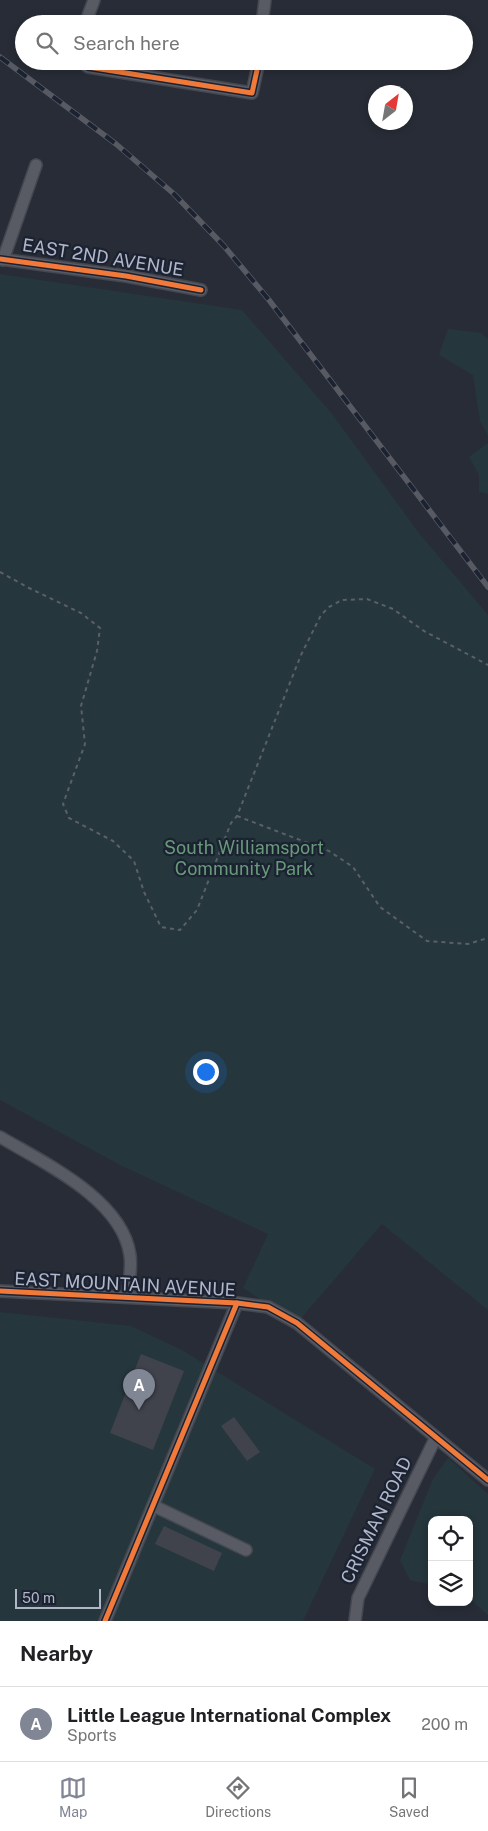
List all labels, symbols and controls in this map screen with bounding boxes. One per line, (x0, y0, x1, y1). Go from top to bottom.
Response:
search box (15, 15, 473, 70)
icon: search (33, 29, 61, 57)
text: Search here (73, 32, 180, 54)
north arrow (368, 85, 413, 130)
street label: EAST 2ND AVENUE (21, 234, 185, 280)
park label: South Williamsport Community Park (164, 837, 324, 879)
your location (193, 1059, 219, 1085)
street label: EAST MOUNTAIN AVENUE (14, 1268, 236, 1300)
pin: A (123, 1369, 155, 1410)
street label: CRISMAN ROAD (336, 1453, 416, 1587)
map controls (428, 1516, 473, 1606)
button: locate (428, 1516, 473, 1561)
button: layers (428, 1561, 473, 1606)
scale bar (15, 1586, 101, 1609)
text: 50 m (22, 1590, 55, 1606)
text: Nearby (20, 1641, 93, 1666)
text: Little League International Complex (67, 1704, 391, 1726)
text: A (30, 1715, 42, 1734)
text: 200 m (421, 1715, 468, 1734)
text: Sports (67, 1726, 117, 1745)
tab: Map (59, 1774, 87, 1820)
tab: Directions (205, 1774, 271, 1820)
tab: Saved (389, 1774, 429, 1820)

